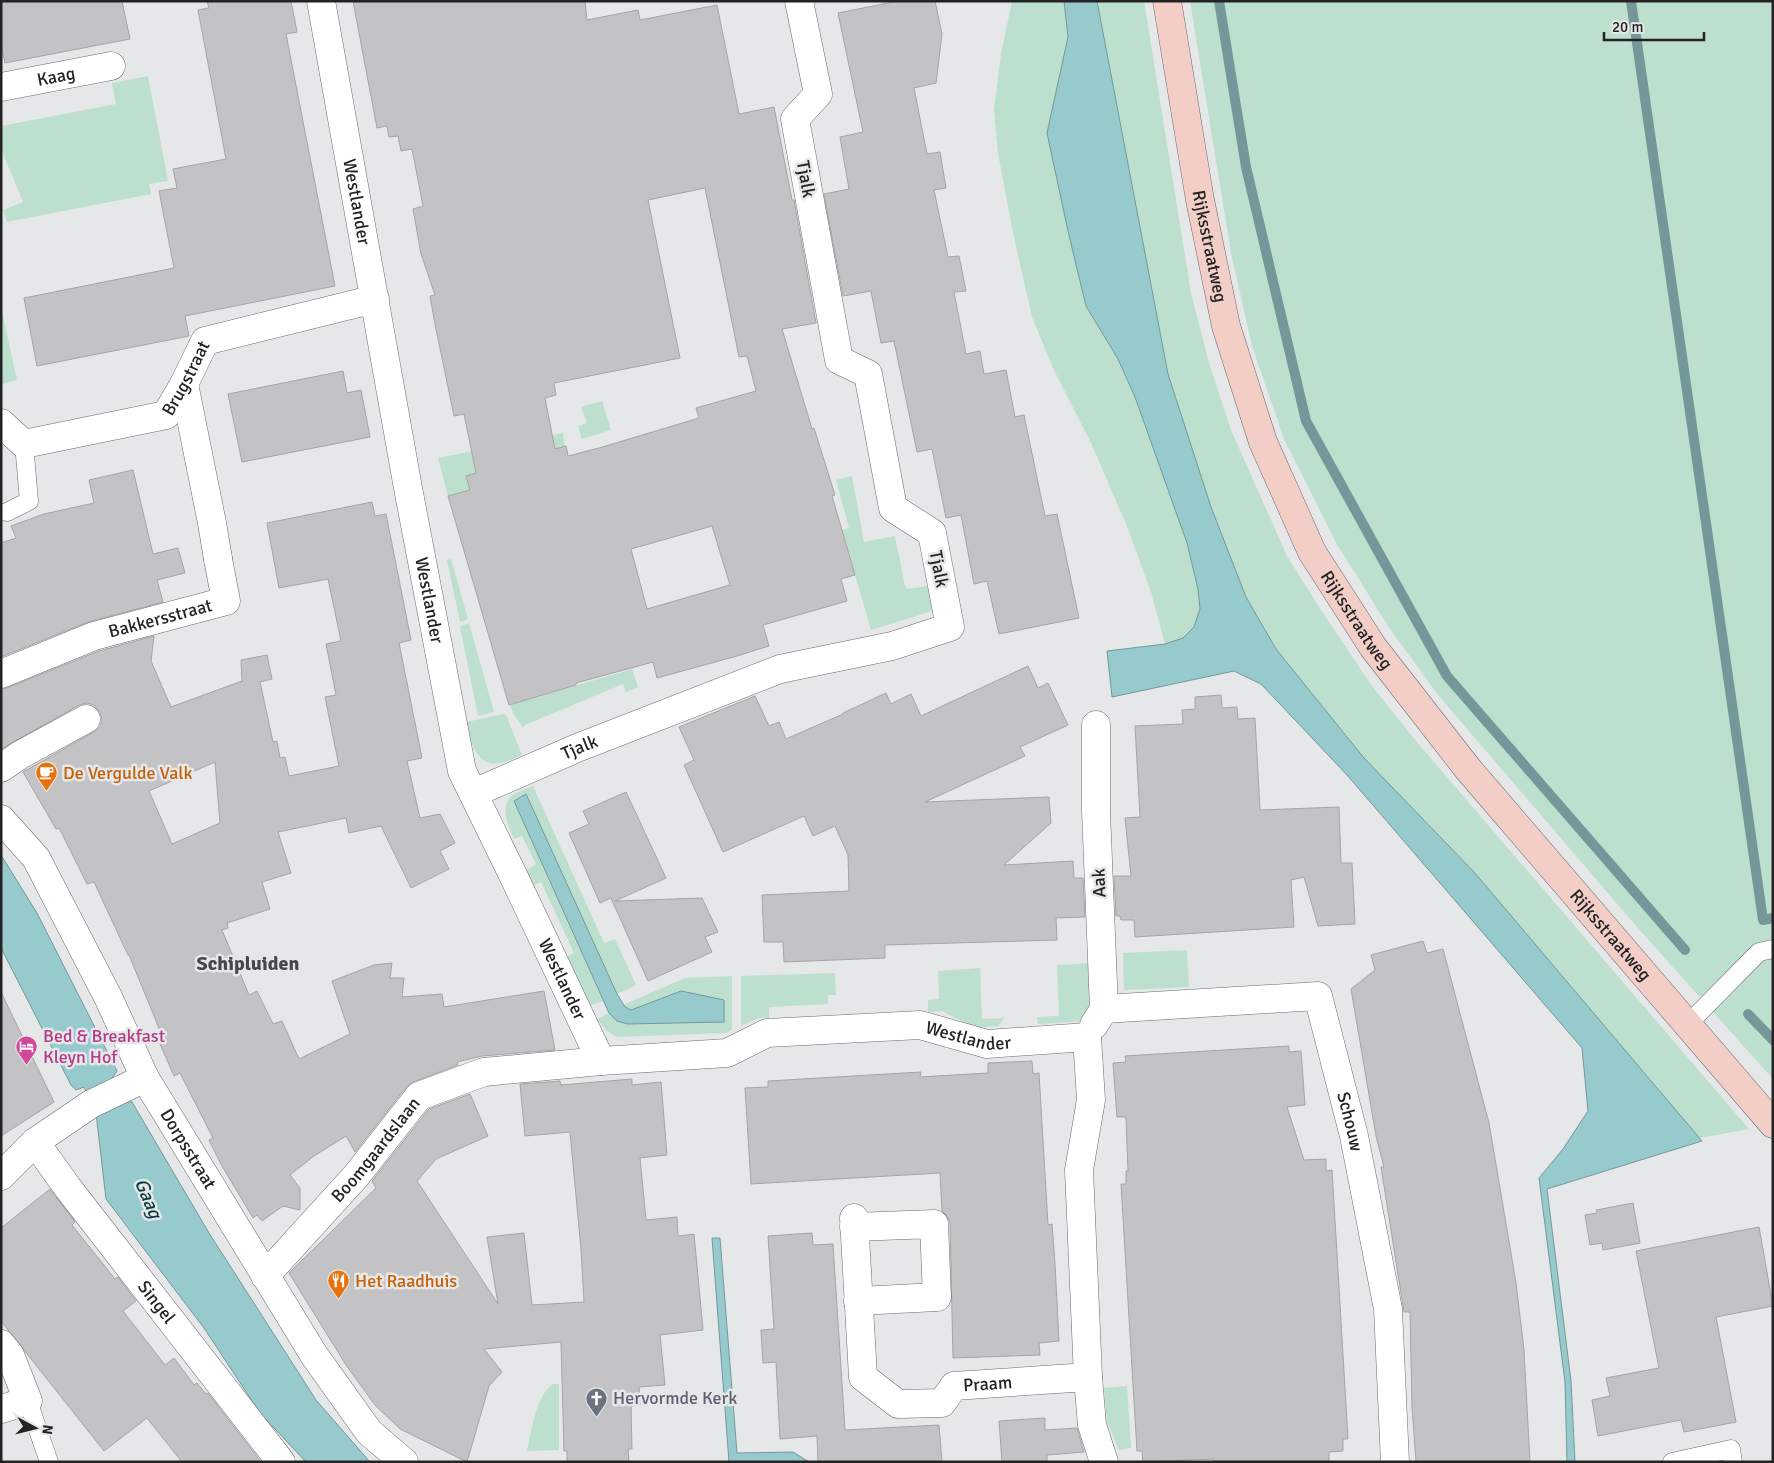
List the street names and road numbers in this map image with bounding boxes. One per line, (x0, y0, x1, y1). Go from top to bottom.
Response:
street label: Kaag (35, 62, 77, 91)
street label: Westlander (338, 157, 375, 247)
street label: Tjalk (792, 159, 820, 199)
street label: Rijksstraatweg (1188, 189, 1232, 304)
street label: Brugstraat (157, 337, 214, 420)
street label: Tjalk (925, 549, 953, 589)
street label: Westlander (410, 555, 448, 646)
street label: Rijksstraatweg (1316, 567, 1397, 674)
street label: Bakkersstraat (106, 594, 214, 643)
street label: Tjalk (558, 730, 601, 765)
street label: Aak (1087, 868, 1111, 898)
street label: Rijksstraatweg (1565, 885, 1656, 986)
street label: Westlander (534, 935, 591, 1024)
street label: Westlander (923, 1016, 1012, 1055)
street label: Schouw (1332, 1089, 1368, 1153)
street label: Boomgaardslaan (326, 1093, 425, 1207)
street label: Dorpsstraat (155, 1105, 221, 1193)
street label: Singel (133, 1276, 180, 1328)
street label: Praam (962, 1371, 1013, 1396)

